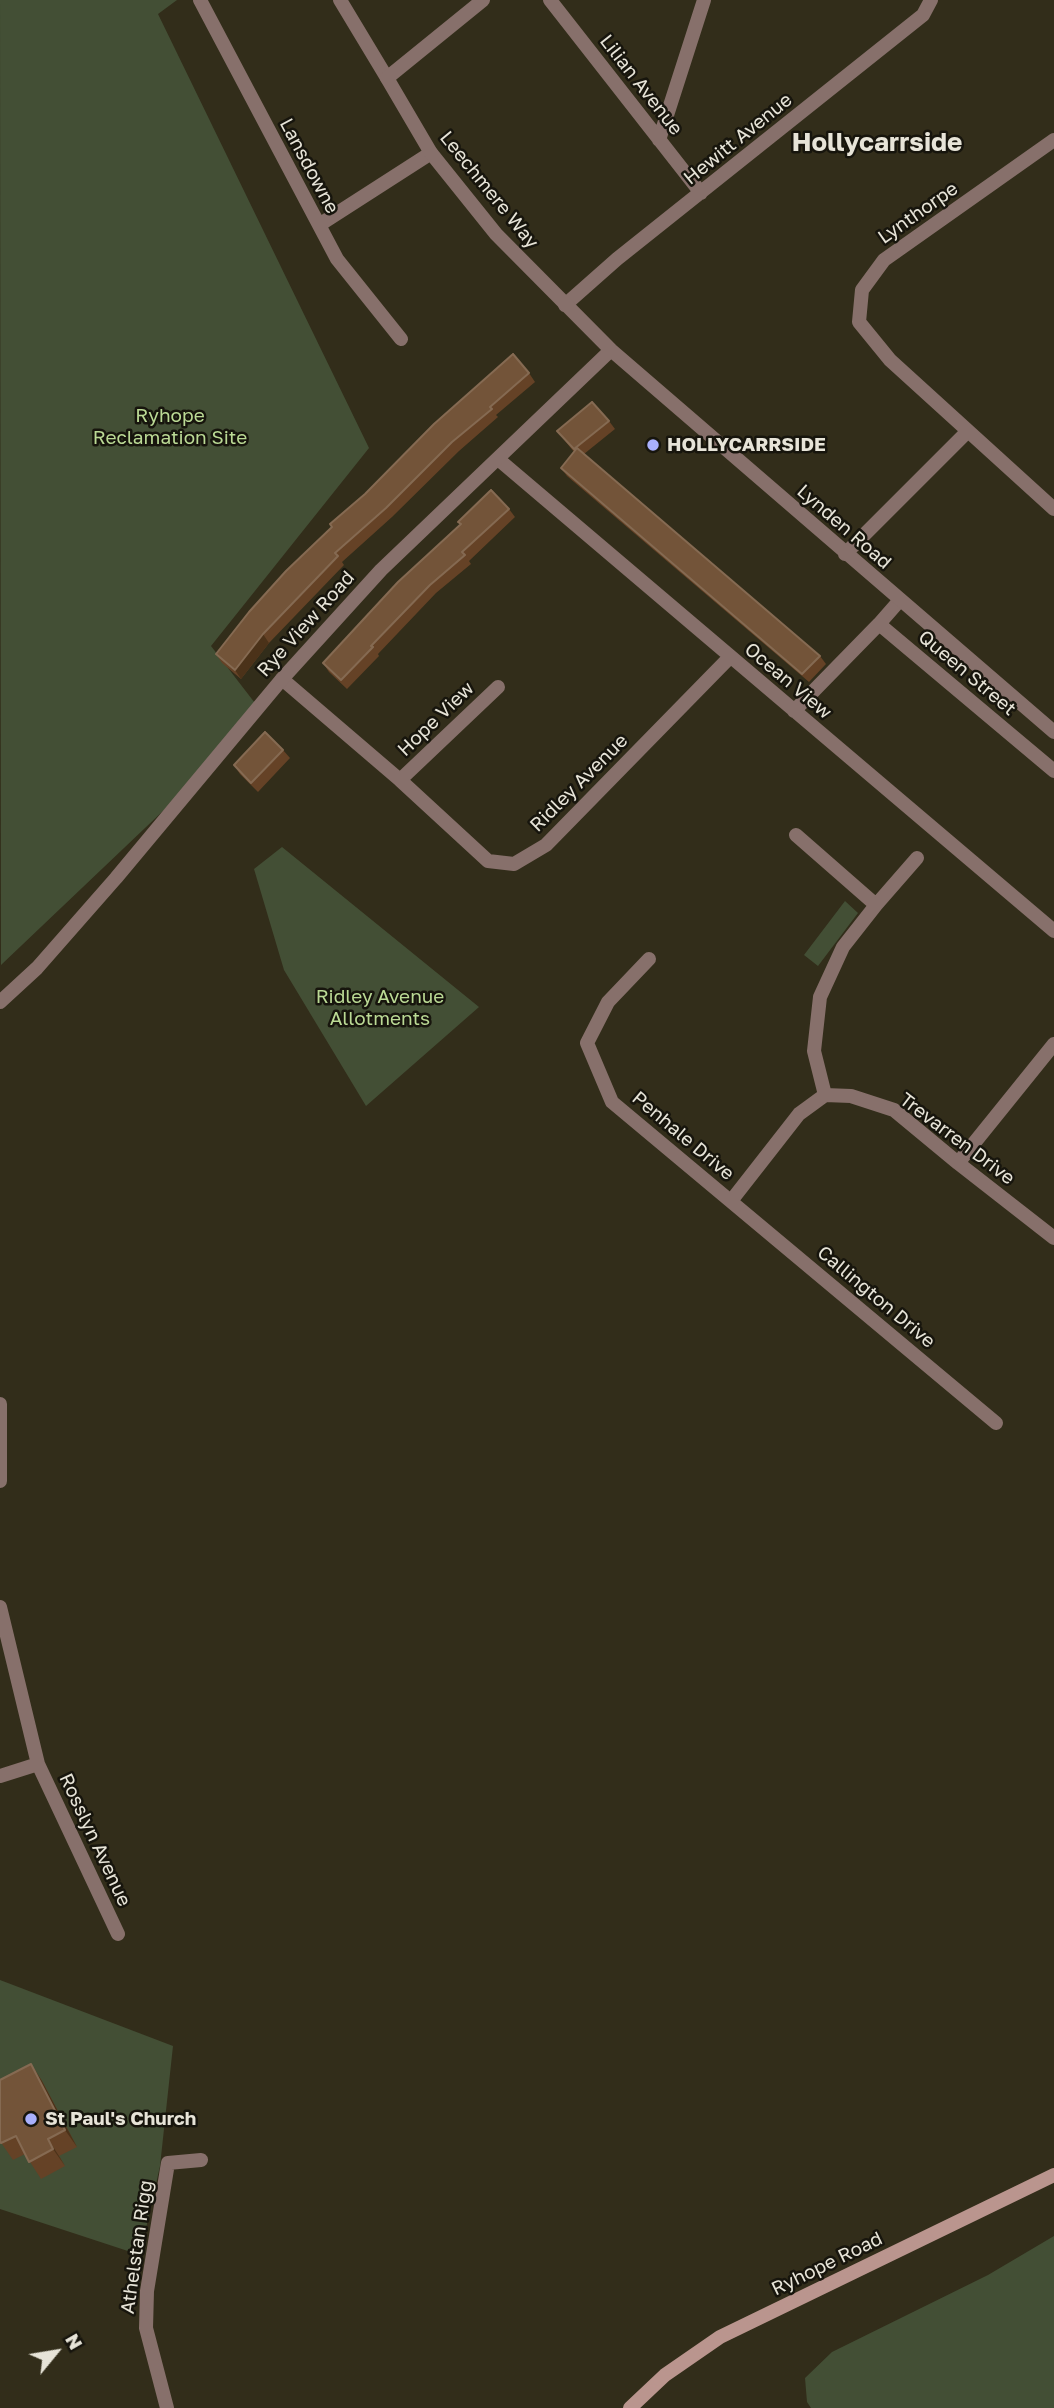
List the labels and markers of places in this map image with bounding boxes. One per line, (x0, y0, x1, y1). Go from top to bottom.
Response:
place label: HOLLYCARRSIDE (667, 434, 826, 456)
marker: HOLLYCARRSIDE (645, 437, 661, 453)
place label: St Paul's Church (45, 2108, 196, 2130)
marker: St Paul's Church (23, 2111, 39, 2127)

